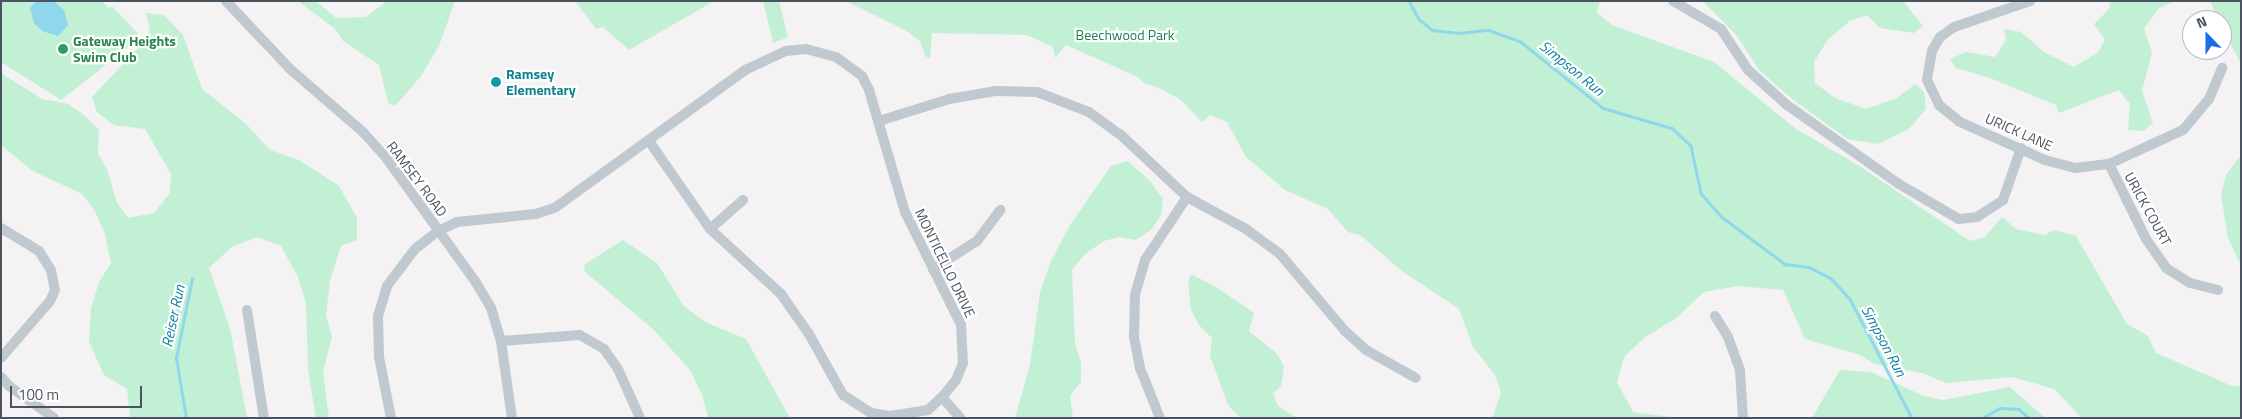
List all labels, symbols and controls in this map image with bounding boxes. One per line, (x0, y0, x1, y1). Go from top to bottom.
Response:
north arrow (2182, 10, 2232, 60)
text: N (2193, 10, 2210, 33)
park label: Beechwood Park (1076, 27, 1174, 43)
place label: Gateway Heights Swim Club (73, 33, 176, 65)
water label: Simpson Run (1536, 37, 1608, 99)
marker: Gateway Heights Swim Club (57, 43, 69, 55)
place label: Ramsey Elementary (506, 66, 576, 98)
marker: Ramsey Elementary (490, 76, 502, 88)
street label: URICK LANE (1983, 110, 2055, 154)
street label: RAMSEY ROAD (383, 138, 451, 220)
street label: URICK COURT (2121, 169, 2175, 249)
street label: MONTICELLO DRIVE (911, 206, 979, 320)
water label: Reiser Run (158, 283, 188, 349)
water label: Simpson Run (1858, 302, 1910, 380)
scale bar (12, 376, 145, 408)
text: 100 m (18, 383, 59, 406)

